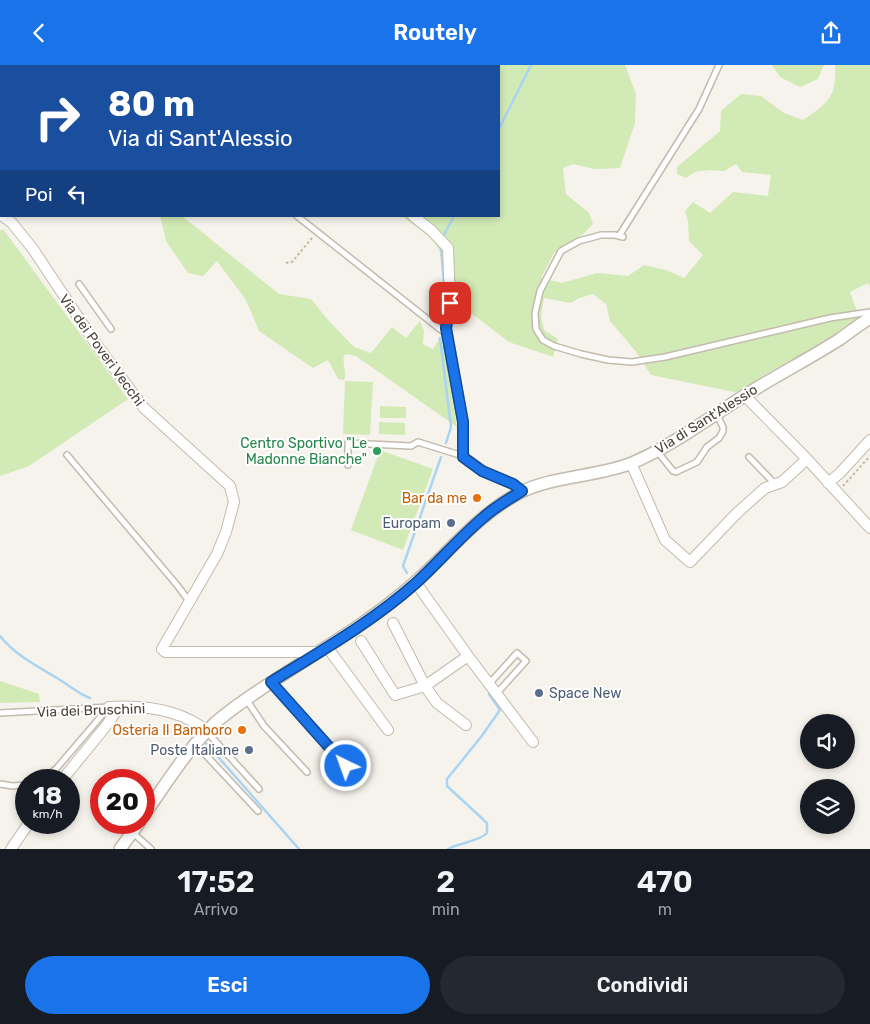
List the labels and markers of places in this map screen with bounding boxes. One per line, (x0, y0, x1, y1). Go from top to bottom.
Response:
pin (429, 282, 471, 324)
place label: Centro Sportivo "Le Madonne Bianche" (240, 435, 367, 468)
marker: Centro Sportivo "Le Madonne Bianche" (371, 445, 383, 457)
place label: Bar da me (402, 490, 467, 507)
marker: Bar da me (471, 492, 483, 504)
place label: Europam (382, 515, 441, 532)
marker: Europam (445, 517, 457, 529)
place label: Space New (549, 685, 621, 702)
marker: Space New (533, 687, 545, 699)
place label: Osteria Il Bamboro (112, 722, 232, 739)
marker: Osteria Il Bamboro (236, 724, 248, 736)
place label: Poste Italiane (150, 742, 239, 759)
marker: Poste Italiane (243, 744, 255, 756)

